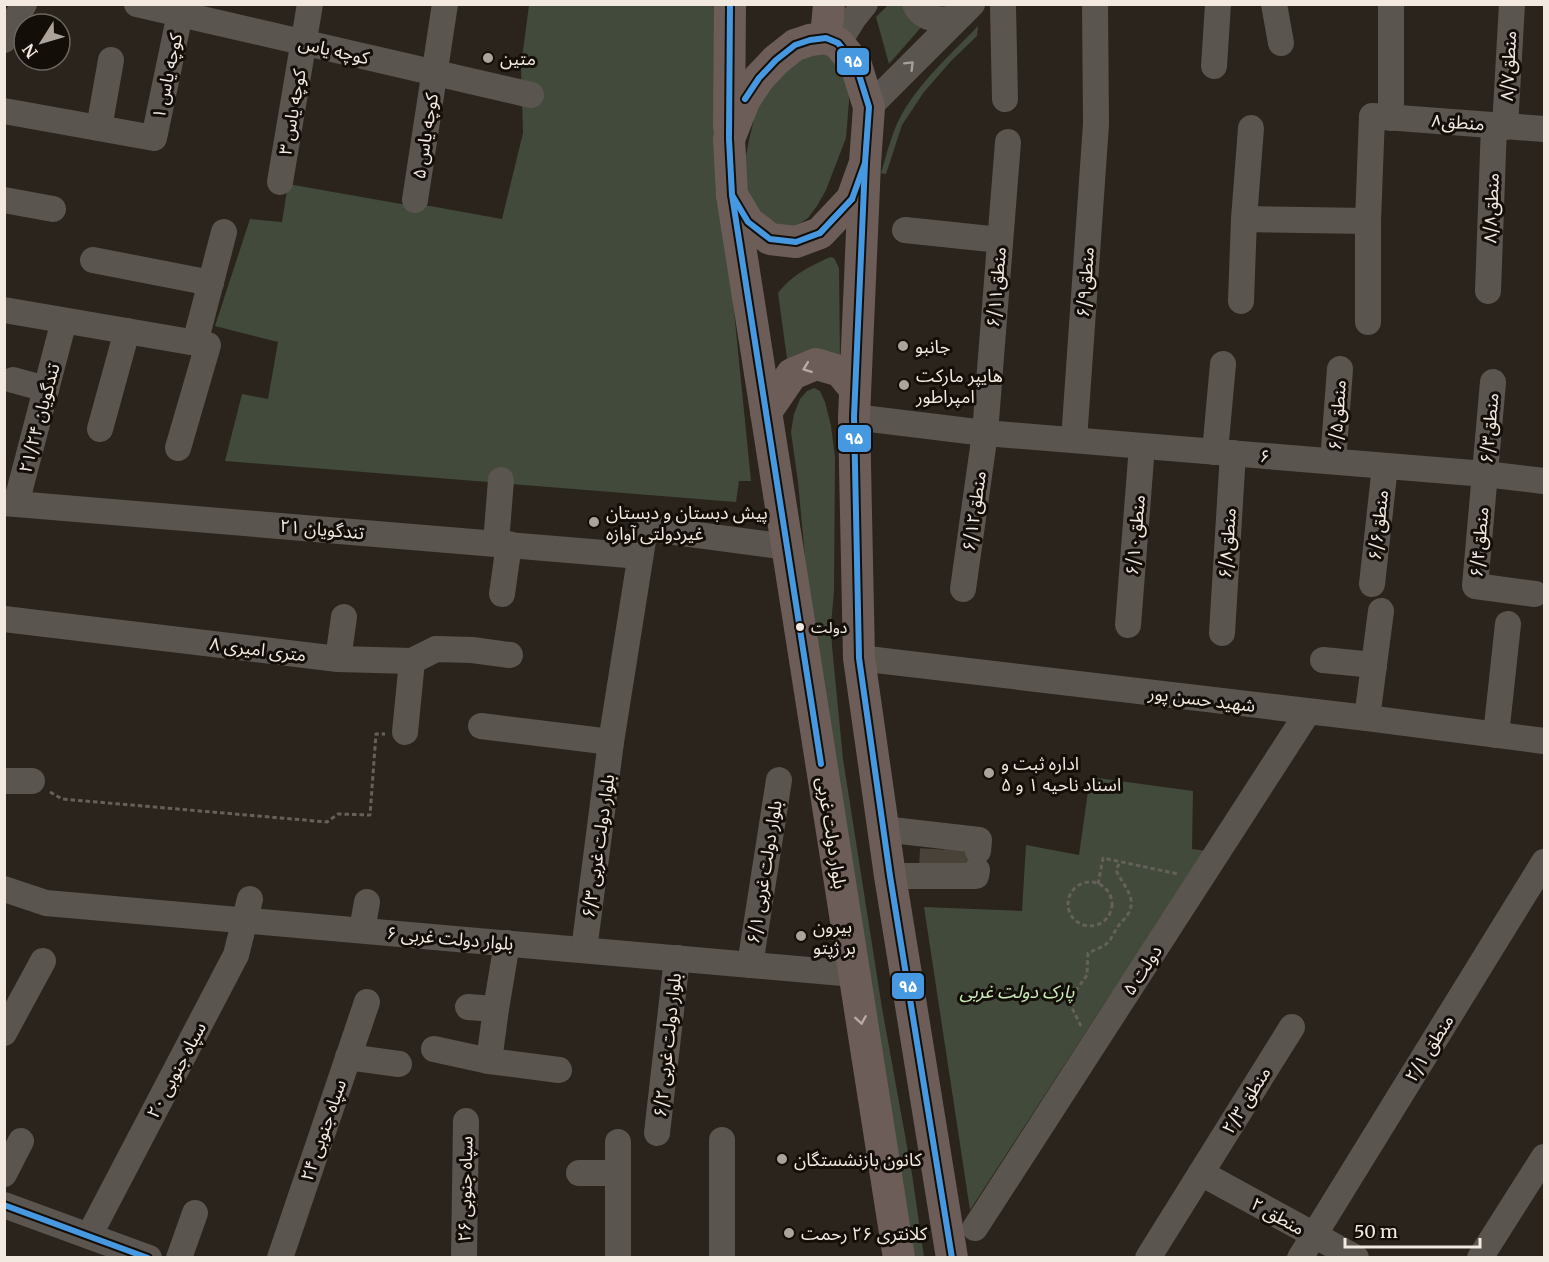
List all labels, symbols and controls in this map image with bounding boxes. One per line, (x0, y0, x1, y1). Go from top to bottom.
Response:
north arrow (12, 12, 72, 72)
street label: منطق۸/۷ (1495, 30, 1521, 102)
street label: کوچه یاس ۱ (147, 31, 187, 121)
street label: کوچه یاس (296, 31, 372, 69)
text: N (18, 40, 42, 62)
place label: متین (500, 47, 536, 70)
line badge: ۹۵ (836, 47, 870, 76)
marker: متین (481, 51, 495, 65)
text: ۹۵ (844, 51, 862, 71)
one-way arrow (903, 62, 914, 73)
street label: کوچه یاس ۳ (273, 67, 311, 157)
street label: کوچه یاس ۵ (407, 91, 443, 181)
street label: منطق۸ (1431, 109, 1485, 135)
street label: منطق۸/۸ (1478, 172, 1504, 244)
street label: منطق۶/۱۱ (981, 246, 1011, 328)
street label: منطق۶/۹ (1071, 246, 1099, 318)
place label: جانبو (915, 335, 950, 358)
marker: جانبو (896, 339, 910, 353)
street label: ۲۱/۲۴ تندگویان (13, 361, 65, 475)
one-way arrow (802, 361, 813, 373)
place label: هایپر مارکت امپراطور (915, 364, 1003, 408)
marker: هایپر مارکت امپراطور (897, 378, 911, 392)
street label: منطق۶/۵ (1323, 379, 1351, 451)
street label: منطق۶/۳ (1474, 392, 1504, 464)
line badge: ۹۵ (837, 424, 872, 453)
text: ۹۵ (845, 428, 863, 448)
street label: ۶ (1259, 444, 1271, 468)
street label: منطق۶/۱۲ (957, 469, 991, 553)
street label: منطق۶/۶ (1363, 489, 1393, 561)
street label: منطق۶/۱۰ (1120, 494, 1150, 576)
place label: پیش دبستان و دبستان غیردولتی آوازه (606, 501, 768, 545)
street label: منطق۶/۴ (1464, 506, 1494, 578)
street label: منطق۶/۸ (1213, 507, 1241, 579)
street label: ۲۱ تندگویان (279, 514, 365, 544)
marker: پیش دبستان و دبستان غیردولتی آوازه (587, 515, 601, 529)
place label: دولت (811, 617, 847, 637)
marker: دولت (794, 621, 806, 633)
street label: ۸ متری امیری (208, 632, 308, 666)
street label: شهید حسن پور (1146, 681, 1257, 717)
place label: اداره ثبت و اسناد ناحیه ۱ و ۵ (1001, 752, 1121, 796)
marker: اداره ثبت و اسناد ناحیه ۱ و ۵ (982, 766, 996, 780)
street label: بلوار دولت غربی ۶/۳ (577, 773, 619, 919)
street label: بلوار دولت غربی (812, 775, 852, 891)
street label: بلوار دولت غربی ۶/۱ (741, 799, 787, 945)
place label: بیرون بر ژپتو (813, 915, 856, 959)
street label: بلوار دولت غربی ۶ (386, 921, 514, 955)
marker: بیرون بر ژپتو (794, 929, 808, 943)
street label: ۵ دولت (1117, 940, 1167, 1000)
street label: بلوار دولت غربی ۶/۲ (648, 972, 686, 1118)
line badge: ۹۵ (891, 972, 925, 1000)
text: ۹۵ (899, 976, 917, 996)
park label: پارک دولت غربی (960, 980, 1075, 1004)
street label: منطق ۲/۱ (1399, 1010, 1459, 1086)
one-way arrow (855, 1015, 867, 1025)
street label: ۲۰ سپاه جنوبی (141, 1018, 211, 1122)
street label: منطق ۲/۳ (1216, 1062, 1276, 1138)
street label: ۲۴ سپاه جنوبی (295, 1076, 351, 1184)
street label: ۲۶ سپاه جنوبی (453, 1136, 478, 1242)
place label: کانون بازنشستگان (794, 1148, 922, 1171)
marker: کانون بازنشستگان (775, 1152, 789, 1166)
street label: منطق ۲ (1247, 1192, 1309, 1240)
scale bar (1345, 1211, 1480, 1249)
text: 50 m (1354, 1220, 1398, 1243)
place label: کلانتری ۲۶ رحمت (801, 1222, 928, 1245)
marker: کلانتری ۲۶ رحمت (782, 1226, 796, 1240)

